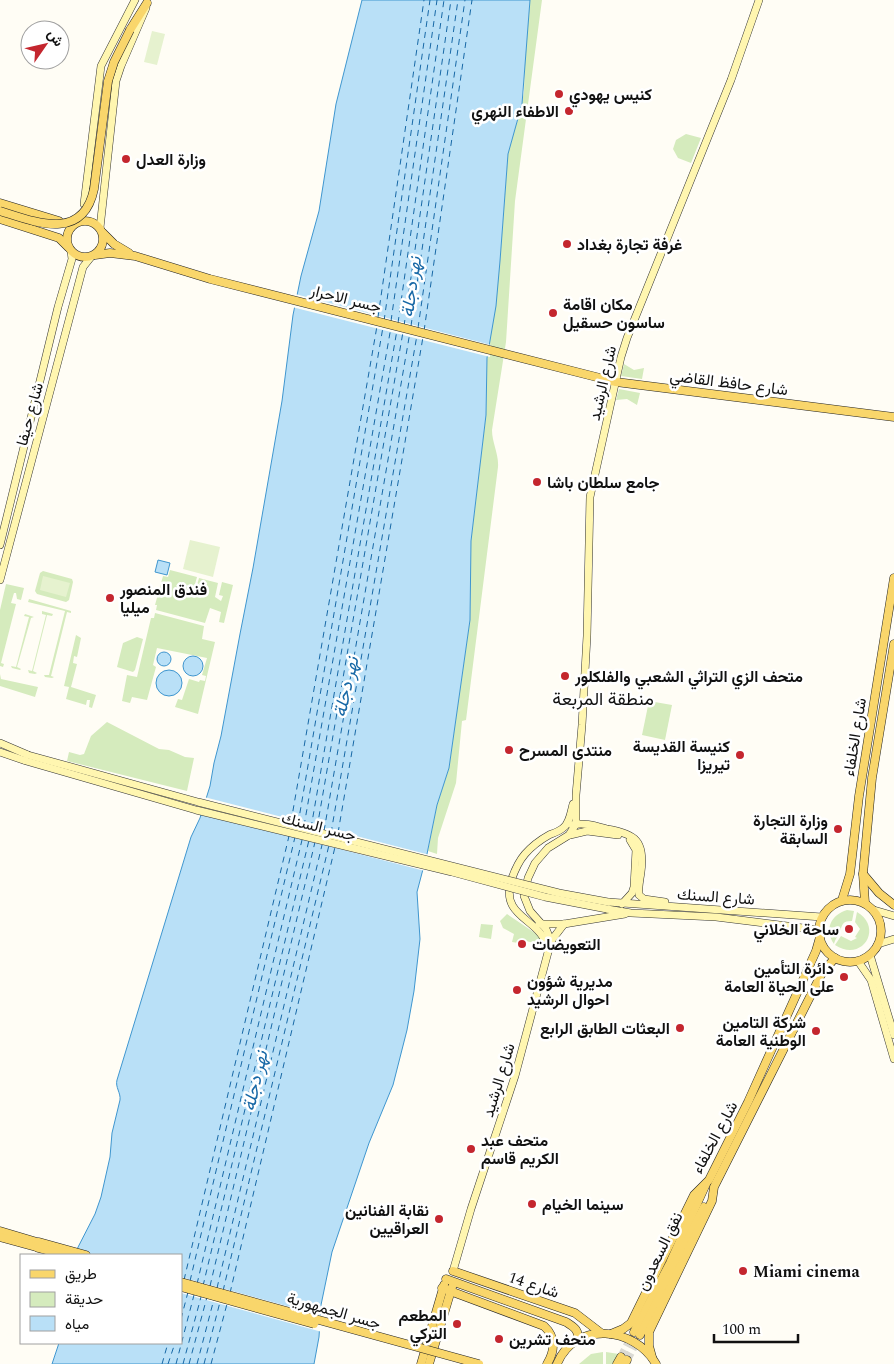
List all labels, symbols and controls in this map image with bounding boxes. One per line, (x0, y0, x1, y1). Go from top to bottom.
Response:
north arrow (20, 20, 70, 70)
text: ش (42, 25, 69, 51)
place label: كنيس يهودي (569, 83, 652, 108)
marker: كنيس يهودي (553, 88, 565, 100)
place label: الاطفاء النهري (471, 100, 559, 125)
marker: الاطفاء النهري (563, 105, 575, 117)
place label: وزارة العدل (136, 148, 206, 172)
marker: وزارة العدل (120, 153, 132, 165)
place label: غرفة تجارة بغداد (577, 233, 682, 257)
marker: غرفة تجارة بغداد (561, 238, 573, 250)
water label: نهر دجلة (394, 254, 429, 319)
street label: جسر الاحرار (307, 278, 384, 319)
place label: مكان اقامة ساسون حسقيل (563, 293, 665, 335)
marker: مكان اقامة ساسون حسقيل (547, 307, 559, 319)
street label: شارع الرشيد (583, 343, 623, 423)
street label: شارع حافظ القاضي (668, 364, 789, 403)
street label: شارع حيفا (10, 380, 50, 449)
place label: جامع سلطان باشا (547, 471, 660, 495)
marker: جامع سلطان باشا (531, 476, 543, 488)
place label: فندق المنصور ميليا (119, 578, 207, 620)
marker: فندق المنصور ميليا (104, 592, 116, 604)
water label: نهر دجلة (326, 653, 367, 720)
place label: متحف الزي التراثي الشعبي والفلكلور (574, 665, 803, 690)
marker: متحف الزي التراثي الشعبي والفلكلور (559, 670, 571, 682)
district label: منطقة المربعة (552, 686, 654, 713)
street label: شارع الخلفاء (837, 696, 873, 778)
place label: كنيسة القديسة تيريزا (633, 735, 730, 777)
place label: منتدى المسرح (519, 739, 612, 763)
marker: منتدى المسرح (503, 744, 515, 756)
marker: كنيسة القديسة تيريزا (734, 749, 746, 761)
street label: جسر السنك (279, 806, 359, 848)
place label: وزارة التجارة السابقة (753, 809, 828, 851)
marker: وزارة التجارة السابقة (832, 823, 844, 835)
street label: شارع السنك (676, 882, 756, 912)
place label: ساحة الخلاني (754, 918, 839, 943)
marker: ساحة الخلاني (843, 923, 855, 935)
place label: التعويضات (532, 933, 601, 957)
marker: التعويضات (516, 938, 528, 950)
place label: دائرة التأمين على الحياة العامة (724, 957, 834, 999)
place label: مديرية شؤون احوال الرشيد (527, 970, 613, 1012)
marker: دائرة التأمين على الحياة العامة (838, 971, 850, 983)
marker: مديرية شؤون احوال الرشيد (511, 984, 523, 996)
place label: شركة التامين الوطنية العامة (716, 1011, 806, 1053)
place label: البعثات الطابق الرابع (540, 1017, 670, 1041)
marker: البعثات الطابق الرابع (674, 1022, 686, 1034)
marker: شركة التامين الوطنية العامة (810, 1025, 822, 1037)
street label: شارع الرشيد (476, 1040, 522, 1120)
water label: نهر دجلة (235, 1047, 276, 1114)
street label: شارع الخلفاء (686, 1097, 744, 1178)
place label: متحف عبد الكريم قاسم (481, 1129, 559, 1171)
marker: متحف عبد الكريم قاسم (465, 1143, 477, 1155)
place label: سينما الخيام (542, 1193, 624, 1217)
marker: سينما الخيام (526, 1198, 538, 1210)
place label: نقابة الفنانين العراقيين (345, 1199, 429, 1241)
street label: نفق السعدون (630, 1208, 689, 1295)
marker: نقابة الفنانين العراقيين (433, 1213, 445, 1225)
legend (20, 1254, 182, 1344)
place label: Miami cinema (753, 1260, 860, 1284)
text: طريق (65, 1263, 97, 1286)
street label: شارع 14 (505, 1265, 562, 1305)
marker: Miami cinema (737, 1265, 749, 1277)
street label: جسر الجمهورية (284, 1286, 384, 1336)
text: حديقة (65, 1288, 103, 1311)
place label: المطعم التركي (399, 1304, 447, 1347)
scale bar (714, 1312, 798, 1344)
text: مياه (65, 1313, 89, 1336)
marker: المطعم التركي (451, 1318, 463, 1330)
text: 100 m (722, 1318, 761, 1341)
place label: متحف تشرين (509, 1328, 596, 1352)
marker: متحف تشرين (493, 1333, 505, 1345)

